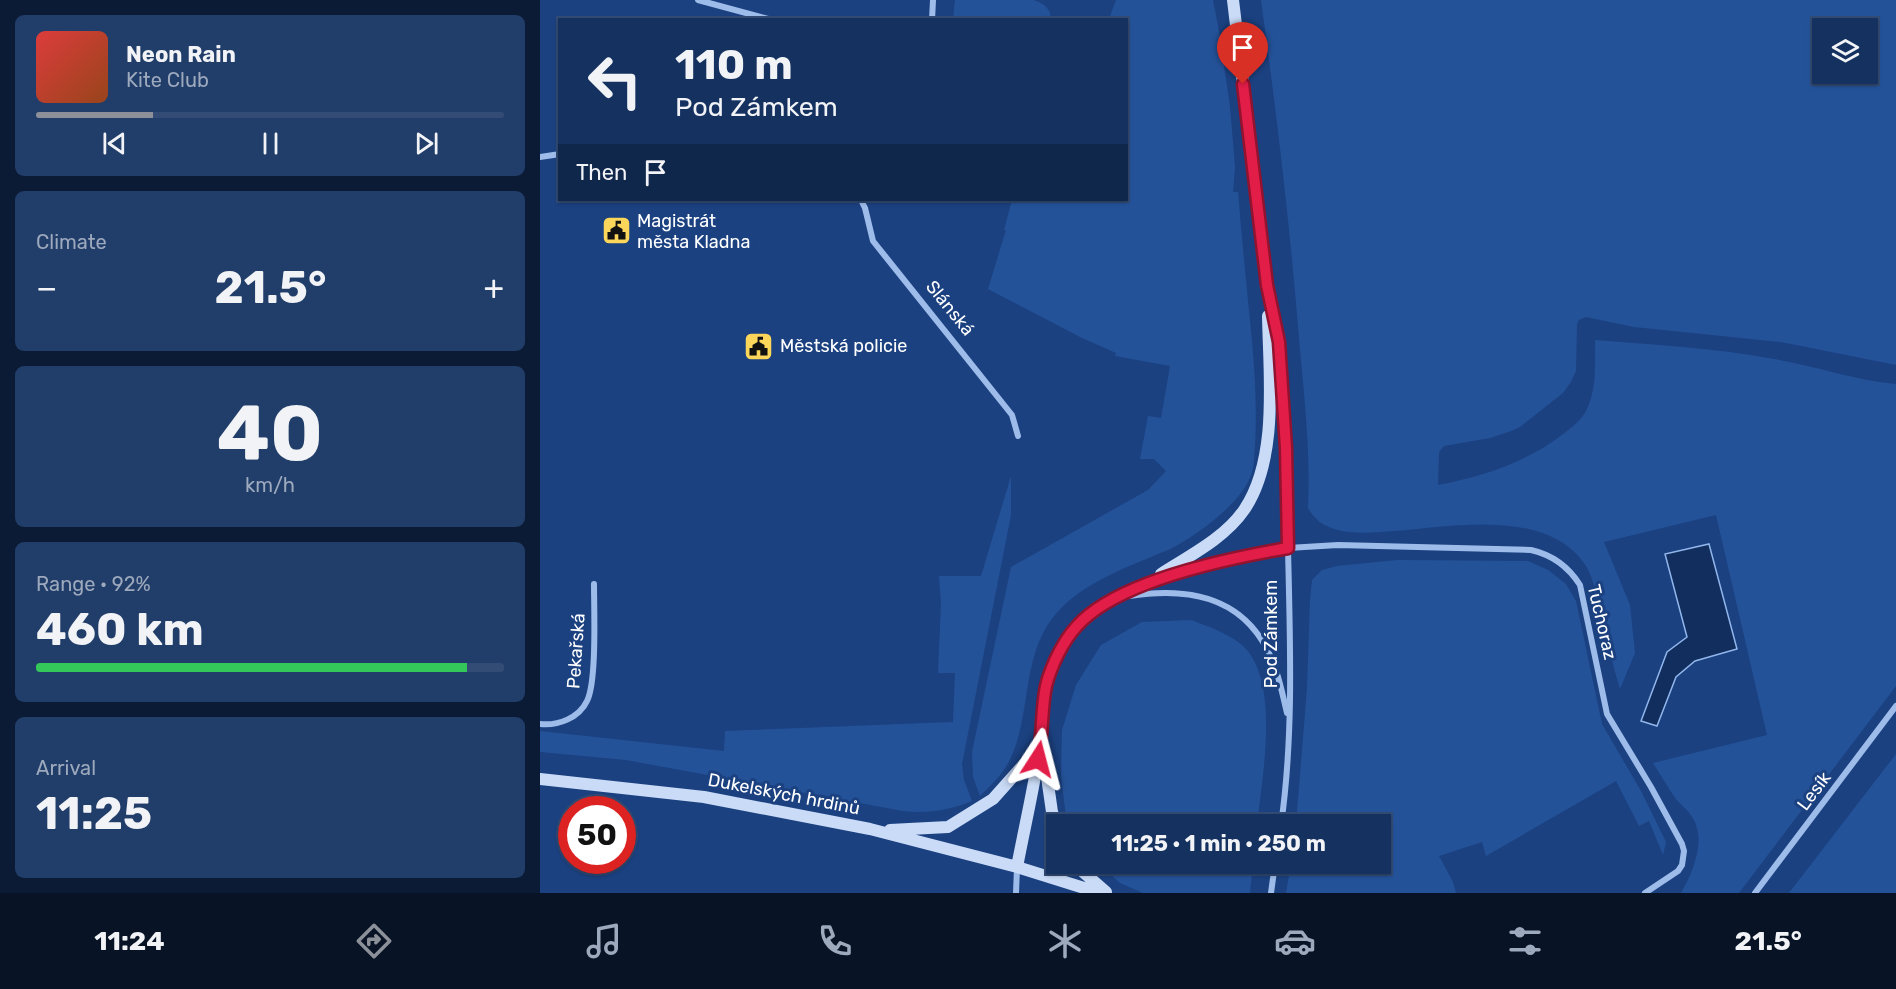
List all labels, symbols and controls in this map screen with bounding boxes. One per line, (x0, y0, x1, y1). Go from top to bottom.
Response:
map controls (1812, 18, 1878, 84)
button: layers (1812, 18, 1878, 84)
pin (1217, 22, 1268, 84)
icon: arrive (1226, 31, 1259, 64)
text: 110 m (675, 40, 793, 90)
text: Neon Rain (126, 41, 236, 68)
icon: left (576, 42, 654, 120)
text: Kite Club (126, 68, 209, 92)
text: Pod Zámkem (675, 91, 838, 123)
icon: previous (98, 127, 131, 160)
icon: pause (254, 127, 287, 160)
icon: next (410, 127, 443, 160)
icon: arrive (639, 156, 672, 189)
text: Then (576, 159, 627, 186)
place label: Magistrát města Kladna (637, 210, 750, 253)
public building icon: Magistrát města Kladna (600, 215, 632, 247)
text: Climate (36, 230, 107, 254)
text: 21.5° (214, 261, 326, 314)
text: − (36, 268, 57, 307)
text: + (483, 268, 504, 307)
street label: Slánská (921, 276, 979, 340)
public building icon: Městská policie (743, 330, 775, 362)
place label: Městská policie (780, 335, 907, 357)
text: 40 (217, 387, 323, 480)
text: km/h (245, 473, 295, 497)
text: Range · 92% (36, 572, 151, 596)
street label: Pod Zámkem (1260, 580, 1282, 688)
street label: Tuchoraz (1583, 582, 1621, 662)
text: 460 km (36, 603, 204, 656)
street label: Pekařská (562, 613, 590, 689)
position arrow (1006, 727, 1070, 791)
text: Arrival (36, 756, 96, 780)
street label: Lesík (1792, 767, 1836, 815)
street label: Dukelských hrdinů (706, 768, 862, 820)
text: 11:25 (36, 787, 152, 840)
speed limit sign: 50 (558, 796, 636, 874)
text: 11:25 · 1 min · 250 m (1111, 830, 1326, 857)
icon: directions (353, 920, 395, 962)
icon: music (583, 920, 625, 962)
icon: phone (814, 920, 856, 962)
icon: climate (1044, 920, 1086, 962)
icon: car (1274, 920, 1316, 962)
icon: filters (1504, 920, 1546, 962)
text: 11:24 (94, 925, 165, 957)
text: 21.5° (1735, 925, 1802, 957)

